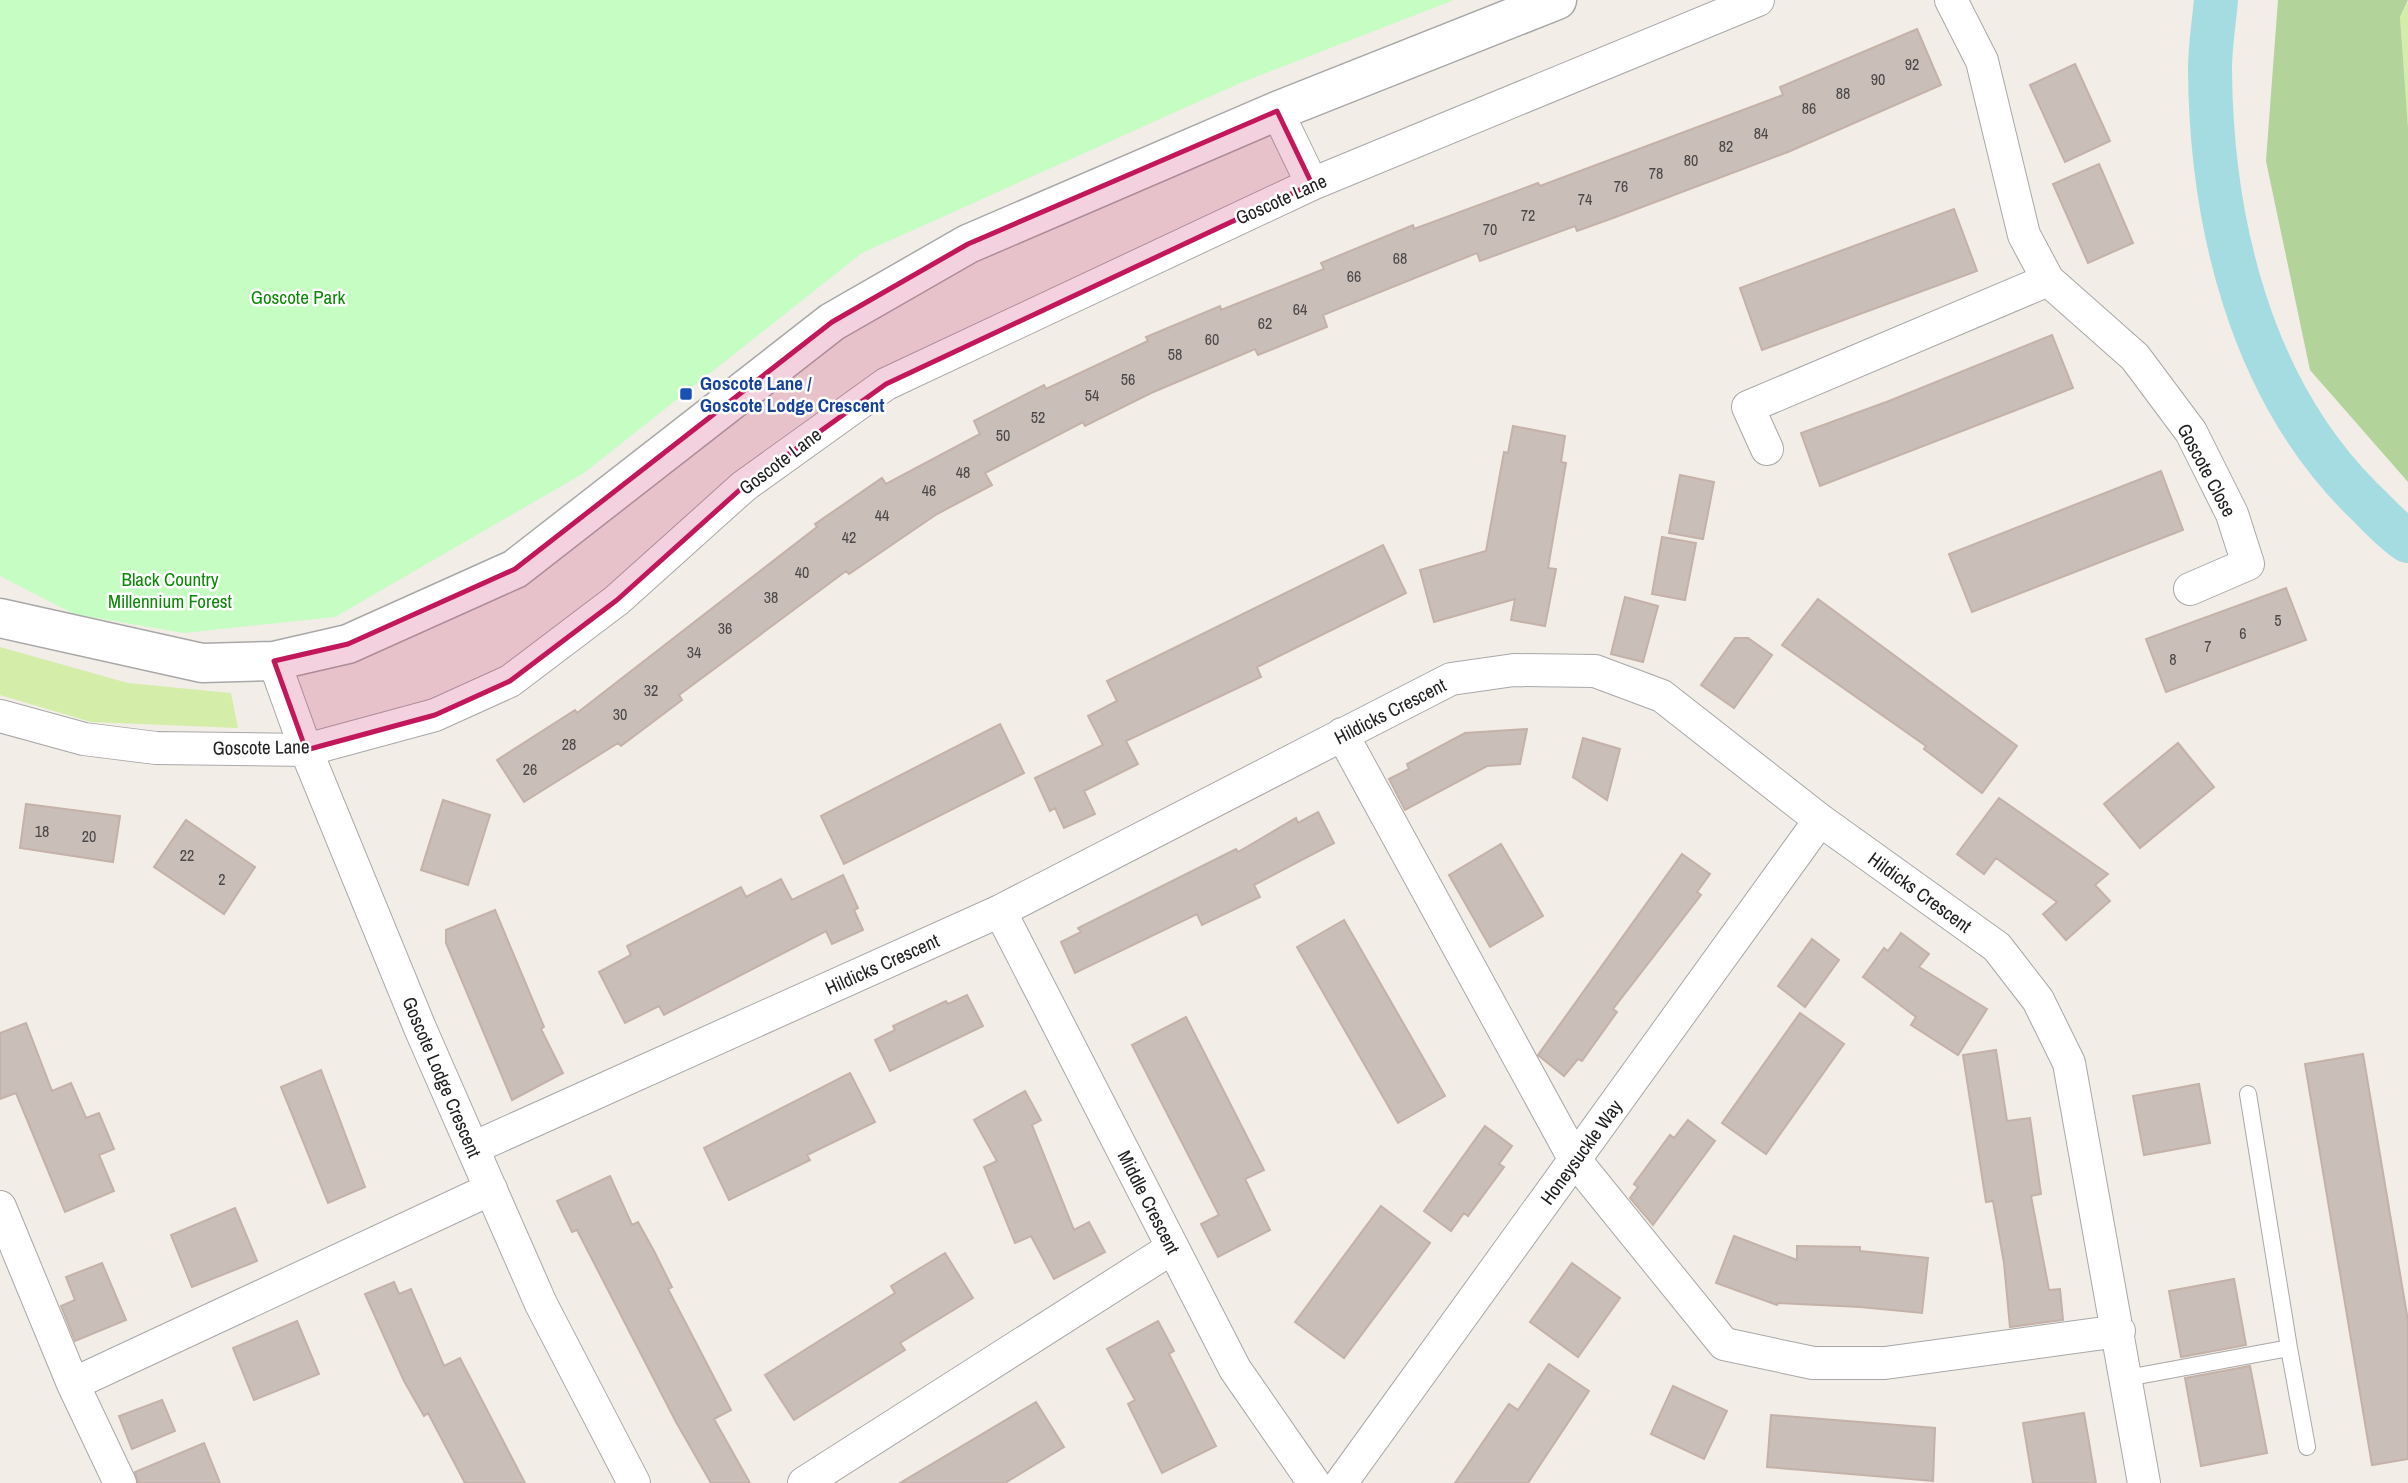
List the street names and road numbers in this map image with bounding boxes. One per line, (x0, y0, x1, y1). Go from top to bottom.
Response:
street label: Goscote Lane (1231, 167, 1331, 231)
street label: Goscote Close (2172, 419, 2242, 521)
street label: Goscote Lane (733, 421, 827, 501)
street label: Hildicks Crescent (1330, 671, 1451, 750)
street label: Goscote Lane (212, 733, 310, 761)
street label: Hildicks Crescent (1863, 846, 1978, 939)
street label: Hildicks Crescent (821, 927, 944, 1001)
street label: Goscote Lodge Crescent (396, 993, 488, 1162)
street label: Honeysuckle Way (1534, 1094, 1628, 1210)
street label: Middle Crescent (1112, 1146, 1187, 1259)

